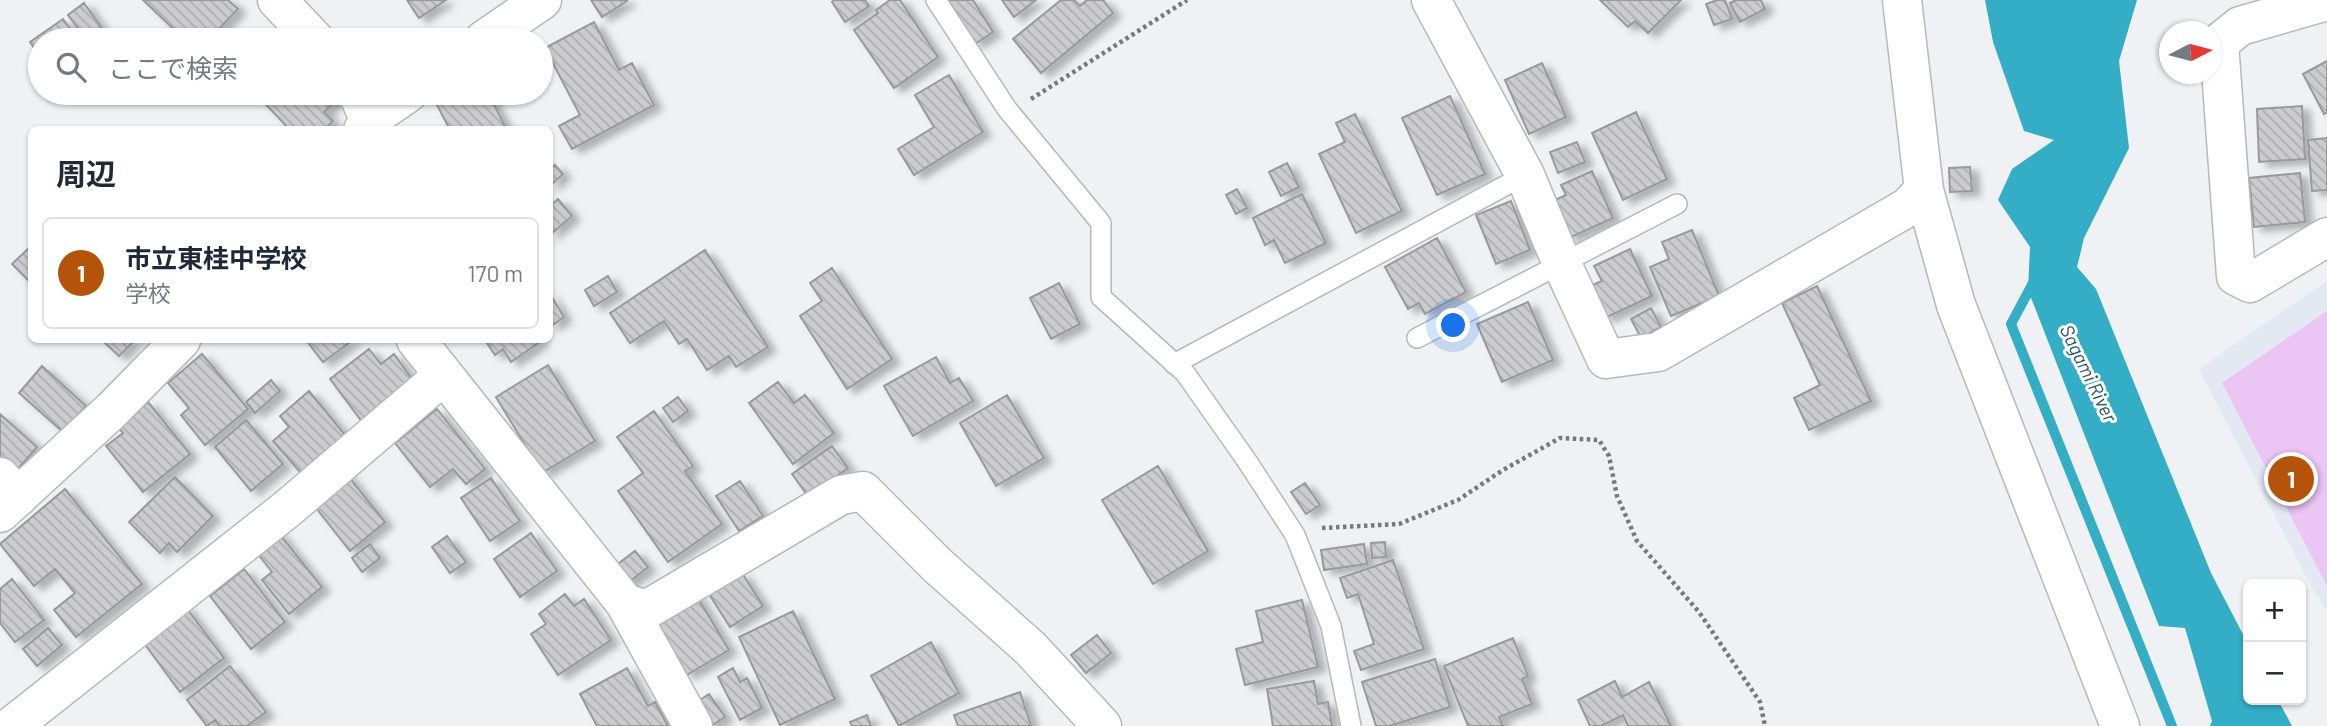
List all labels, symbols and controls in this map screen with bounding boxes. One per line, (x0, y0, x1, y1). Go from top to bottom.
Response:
north arrow (2159, 21, 2222, 84)
search box (28, 28, 553, 105)
icon: search (52, 48, 90, 86)
text: ここで検索 (108, 52, 238, 83)
text: 周辺 (56, 155, 116, 191)
text: 市立東桂中学校 (125, 242, 307, 273)
text: 1 (77, 259, 85, 287)
text: 170 m (467, 259, 523, 287)
text: 学校 (125, 279, 171, 307)
your location (1436, 308, 1470, 342)
water label: Sagami River (2056, 321, 2123, 427)
pin: 1 (2268, 453, 2314, 505)
map controls (2243, 579, 2306, 705)
button: + (2243, 579, 2306, 642)
button: − (2243, 642, 2306, 705)

